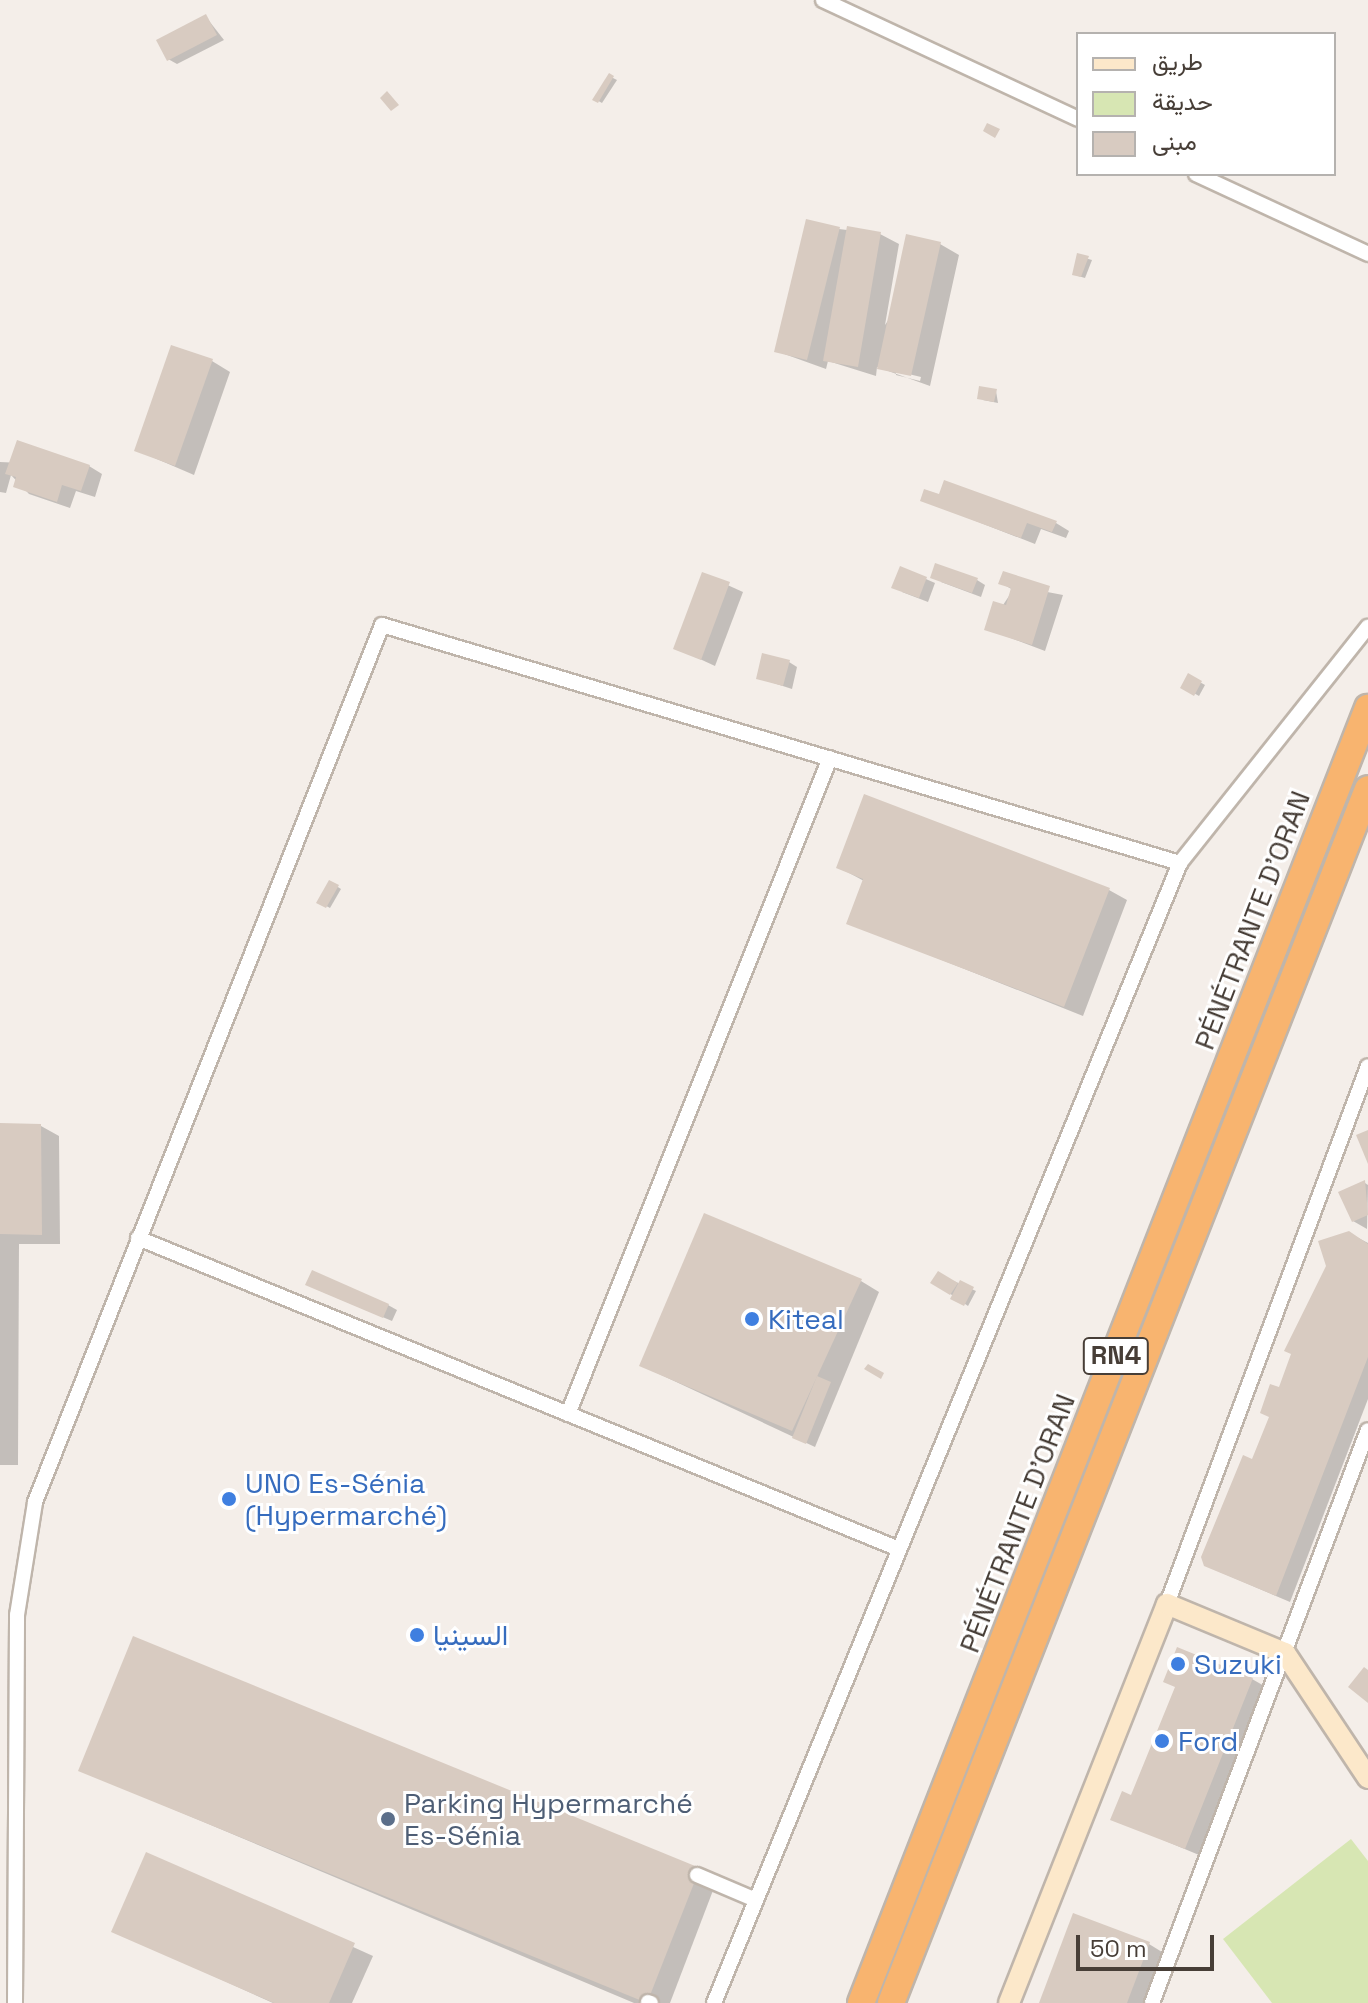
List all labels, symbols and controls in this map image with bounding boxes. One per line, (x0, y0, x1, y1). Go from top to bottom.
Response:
legend (1076, 32, 1336, 176)
text: طريق (1152, 46, 1203, 77)
text: حديقة (1152, 86, 1213, 117)
text: مبنى (1152, 126, 1197, 157)
street label: PÉNÉTRANTE D'ORAN (1187, 786, 1317, 1054)
place label: Kiteal (768, 1302, 844, 1336)
marker: Kiteal (743, 1310, 761, 1328)
road number: RN4 (1082, 1334, 1150, 1378)
street label: PÉNÉTRANTE D'ORAN (952, 1389, 1082, 1657)
place label: UNO Es-Sénia (Hypermarché) (245, 1466, 447, 1532)
marker: UNO Es-Sénia (Hypermarché) (220, 1490, 238, 1508)
place label: السينيا (433, 1618, 508, 1652)
marker: السينيا (408, 1626, 426, 1644)
place label: Suzuki (1194, 1647, 1282, 1681)
marker: Suzuki (1169, 1655, 1187, 1673)
place label: Ford (1178, 1724, 1238, 1758)
marker: Ford (1153, 1732, 1171, 1750)
place label: Parking Hypermarché Es-Sénia (404, 1786, 693, 1852)
marker: Parking Hypermarché Es-Sénia (379, 1810, 397, 1828)
scale bar (1080, 1919, 1218, 1969)
text: 50 m (1090, 1933, 1147, 1964)

